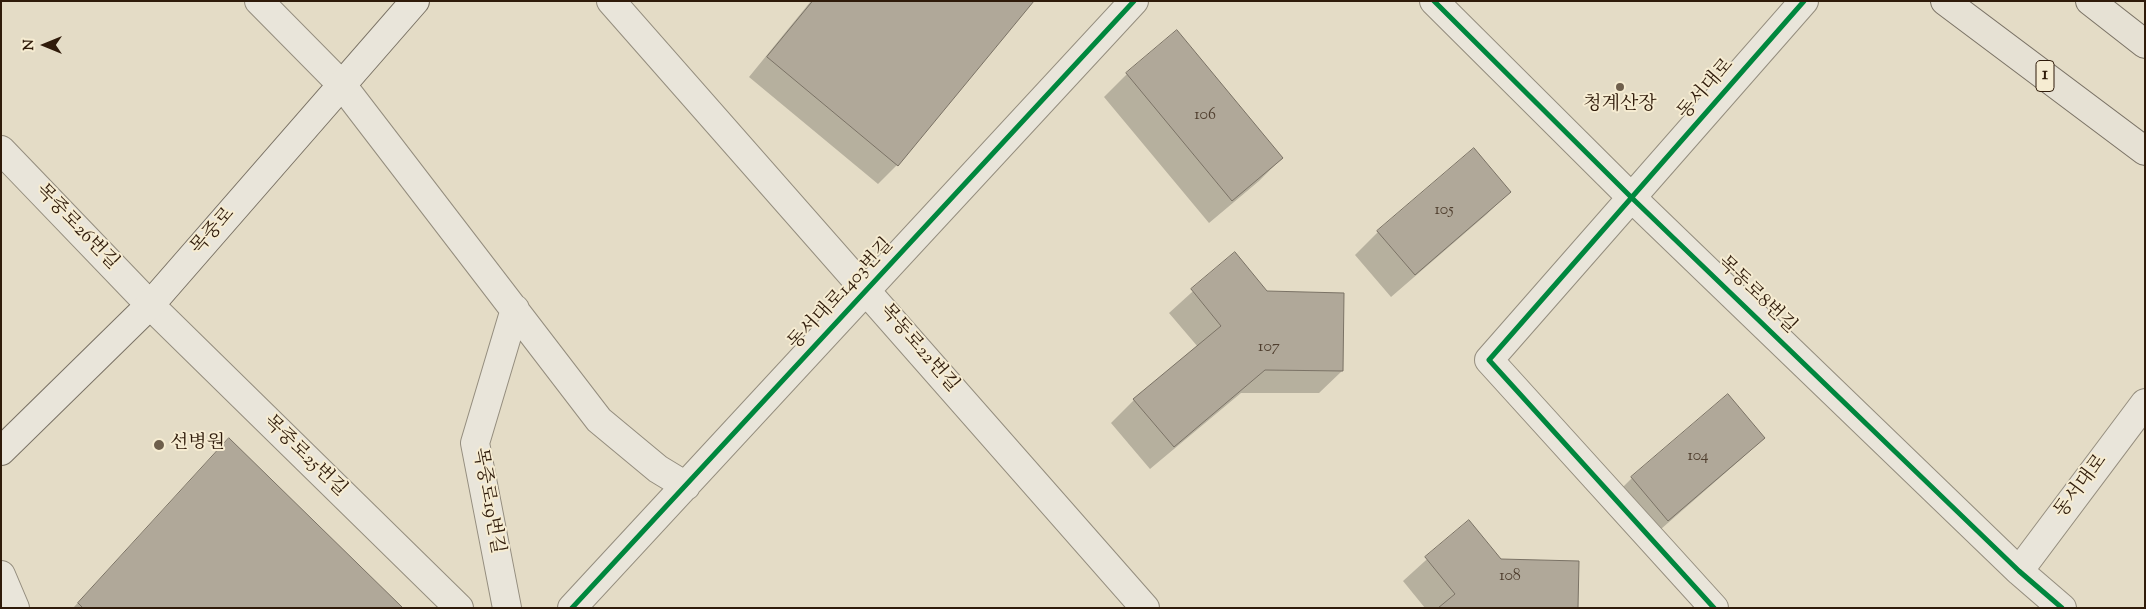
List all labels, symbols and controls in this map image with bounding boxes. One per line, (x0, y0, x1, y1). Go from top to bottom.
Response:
north arrow (20, 20, 70, 70)
text: N (20, 39, 40, 51)
street label: 동서대로 (1674, 55, 1740, 125)
road number: 1 (2036, 60, 2054, 92)
marker: 청계산장 (1614, 81, 1626, 93)
place label: 청계산장 (1583, 95, 1657, 117)
house number: 106 (1194, 106, 1216, 126)
street label: 목중로26번길 (30, 180, 122, 276)
house number: 105 (1434, 201, 1454, 221)
street label: 목중로 (187, 204, 241, 260)
street label: 동서대로1403번길 (785, 235, 899, 355)
street label: 목동로8번길 (1712, 253, 1800, 339)
street label: 목동로22번길 (873, 300, 963, 398)
house number: 107 (1258, 338, 1280, 358)
street label: 목중로25번길 (258, 412, 350, 502)
place label: 선병원 (170, 434, 225, 456)
marker: 선병원 (152, 438, 166, 452)
street label: 목중로19번길 (466, 446, 508, 556)
house number: 104 (1687, 447, 1709, 467)
street label: 동서대로 (2051, 451, 2113, 523)
house number: 108 (1499, 567, 1521, 587)

